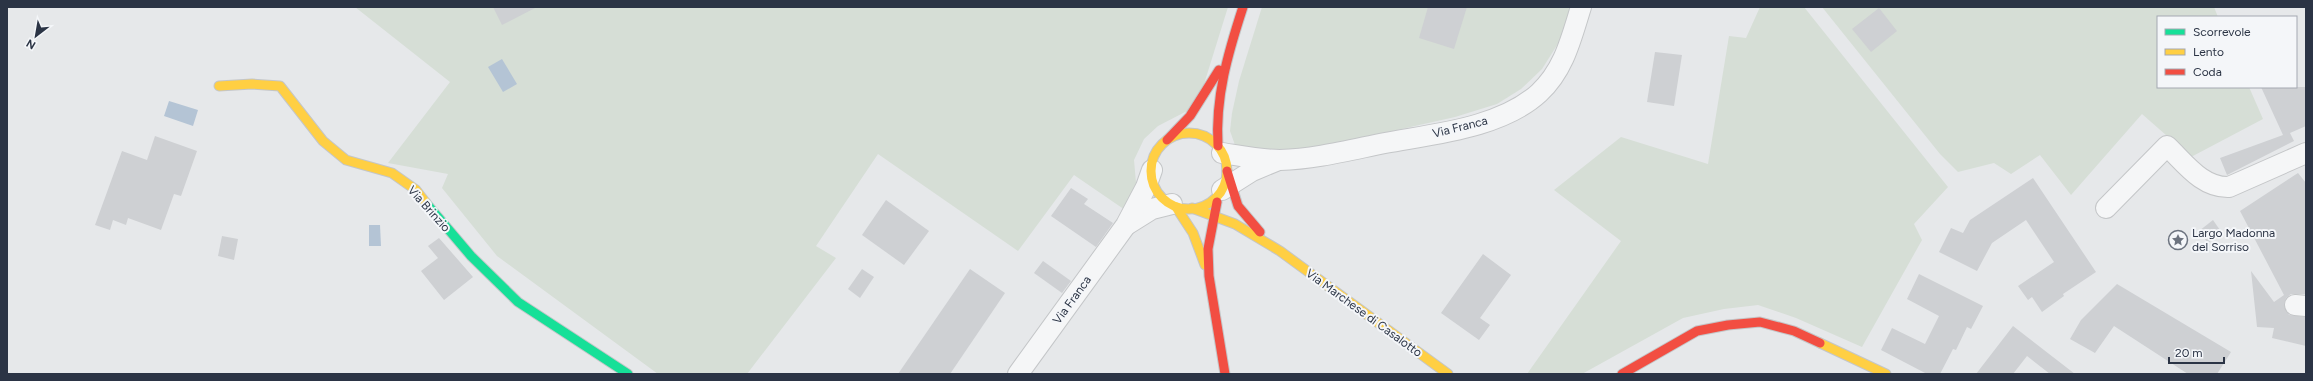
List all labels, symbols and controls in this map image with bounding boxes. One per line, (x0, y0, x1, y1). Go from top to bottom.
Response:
north arrow (16, 16, 56, 56)
legend (2157, 16, 2297, 88)
text: Scorrevole (2193, 25, 2251, 39)
text: N (24, 36, 38, 52)
text: Lento (2193, 45, 2224, 59)
text: Coda (2193, 65, 2222, 79)
street label: Via Franca (1431, 113, 1489, 141)
street label: Via Brinzio (405, 183, 453, 235)
place label: Largo Madonna del Sorriso (2192, 226, 2275, 254)
place icon: Largo Madonna del Sorriso (2167, 229, 2189, 251)
street label: Via Marchese di Casalotto (1303, 266, 1425, 360)
street label: Via Franca (1050, 273, 1094, 327)
scale bar (2169, 339, 2224, 365)
text: 20 m (2175, 346, 2203, 360)

